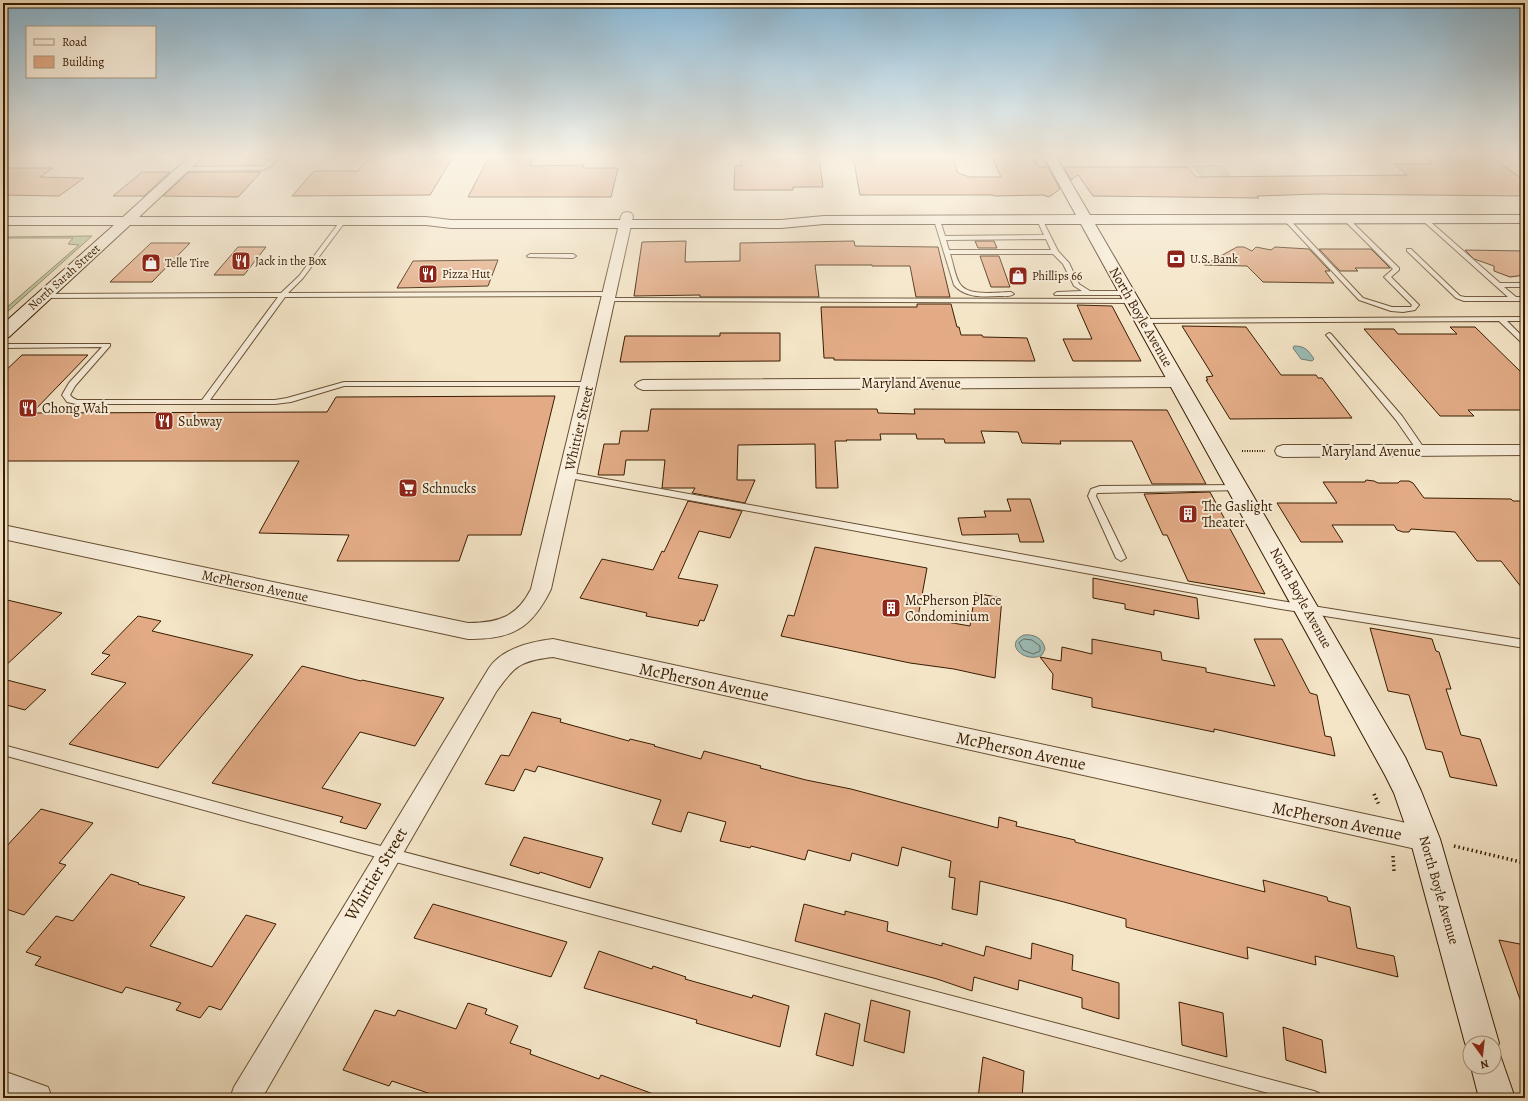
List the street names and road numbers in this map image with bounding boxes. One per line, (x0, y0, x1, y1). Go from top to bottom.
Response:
street label: North Sarah Street (25, 240, 103, 314)
street label: North Boyle Avenue (1105, 264, 1177, 370)
street label: Maryland Avenue (861, 374, 961, 393)
street label: Whittier Street (560, 383, 598, 473)
street label: Maryland Avenue (1321, 442, 1421, 461)
street label: North Boyle Avenue (1265, 544, 1337, 652)
street label: McPherson Avenue (200, 565, 310, 607)
street label: McPherson Avenue (637, 657, 771, 707)
street label: McPherson Avenue (954, 726, 1088, 776)
street label: McPherson Avenue (1270, 796, 1404, 846)
street label: Whittier Street (339, 823, 413, 926)
street label: North Boyle Avenue (1414, 833, 1464, 947)

